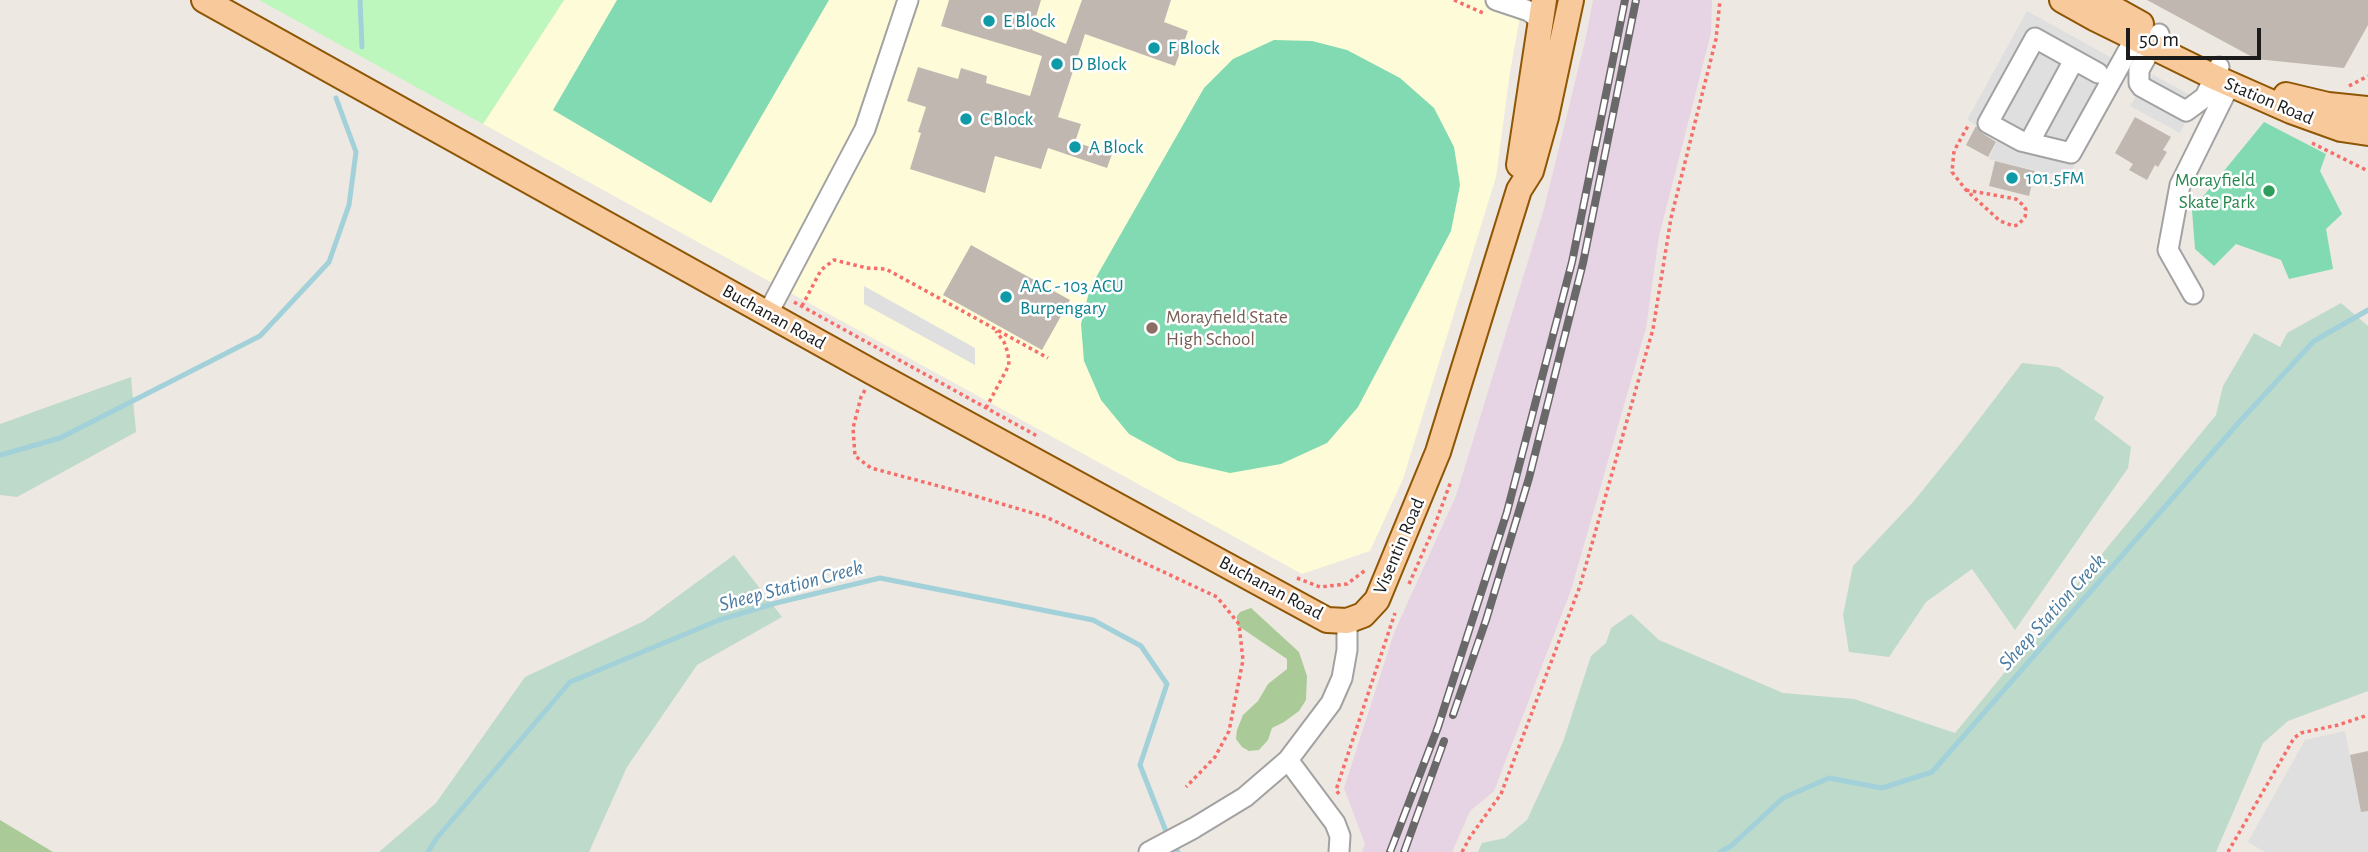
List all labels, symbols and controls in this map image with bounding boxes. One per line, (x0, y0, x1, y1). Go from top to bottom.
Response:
place label: E Block (1003, 10, 1055, 32)
marker: E Block (981, 13, 997, 29)
scale bar (2130, 14, 2265, 58)
text: 50 m (2139, 29, 2179, 50)
place label: F Block (1168, 37, 1220, 59)
marker: F Block (1146, 40, 1162, 56)
place label: D Block (1071, 53, 1127, 75)
marker: D Block (1049, 56, 1065, 72)
street label: Station Road (2221, 72, 2317, 130)
place label: C Block (980, 108, 1033, 130)
marker: C Block (958, 111, 974, 127)
place label: A Block (1089, 136, 1143, 158)
marker: A Block (1067, 139, 1083, 155)
place label: 101.5FM (2026, 167, 2084, 189)
place label: Morayfield Skate Park (2175, 169, 2255, 213)
marker: 101.5FM (2004, 170, 2020, 186)
marker: Morayfield Skate Park (2261, 183, 2277, 199)
place label: AAC - 103 ACU Burpengary (1020, 275, 1124, 319)
street label: Buchanan Road (718, 279, 830, 355)
marker: AAC - 103 ACU Burpengary (998, 289, 1014, 305)
place label: Morayfield State High School (1166, 306, 1288, 350)
marker: Morayfield State High School (1144, 320, 1160, 336)
street label: Visentin Road (1369, 494, 1429, 598)
water label: Sheep Station Creek (1993, 549, 2111, 675)
street label: Buchanan Road (1215, 551, 1327, 625)
water label: Sheep Station Creek (716, 555, 866, 617)

